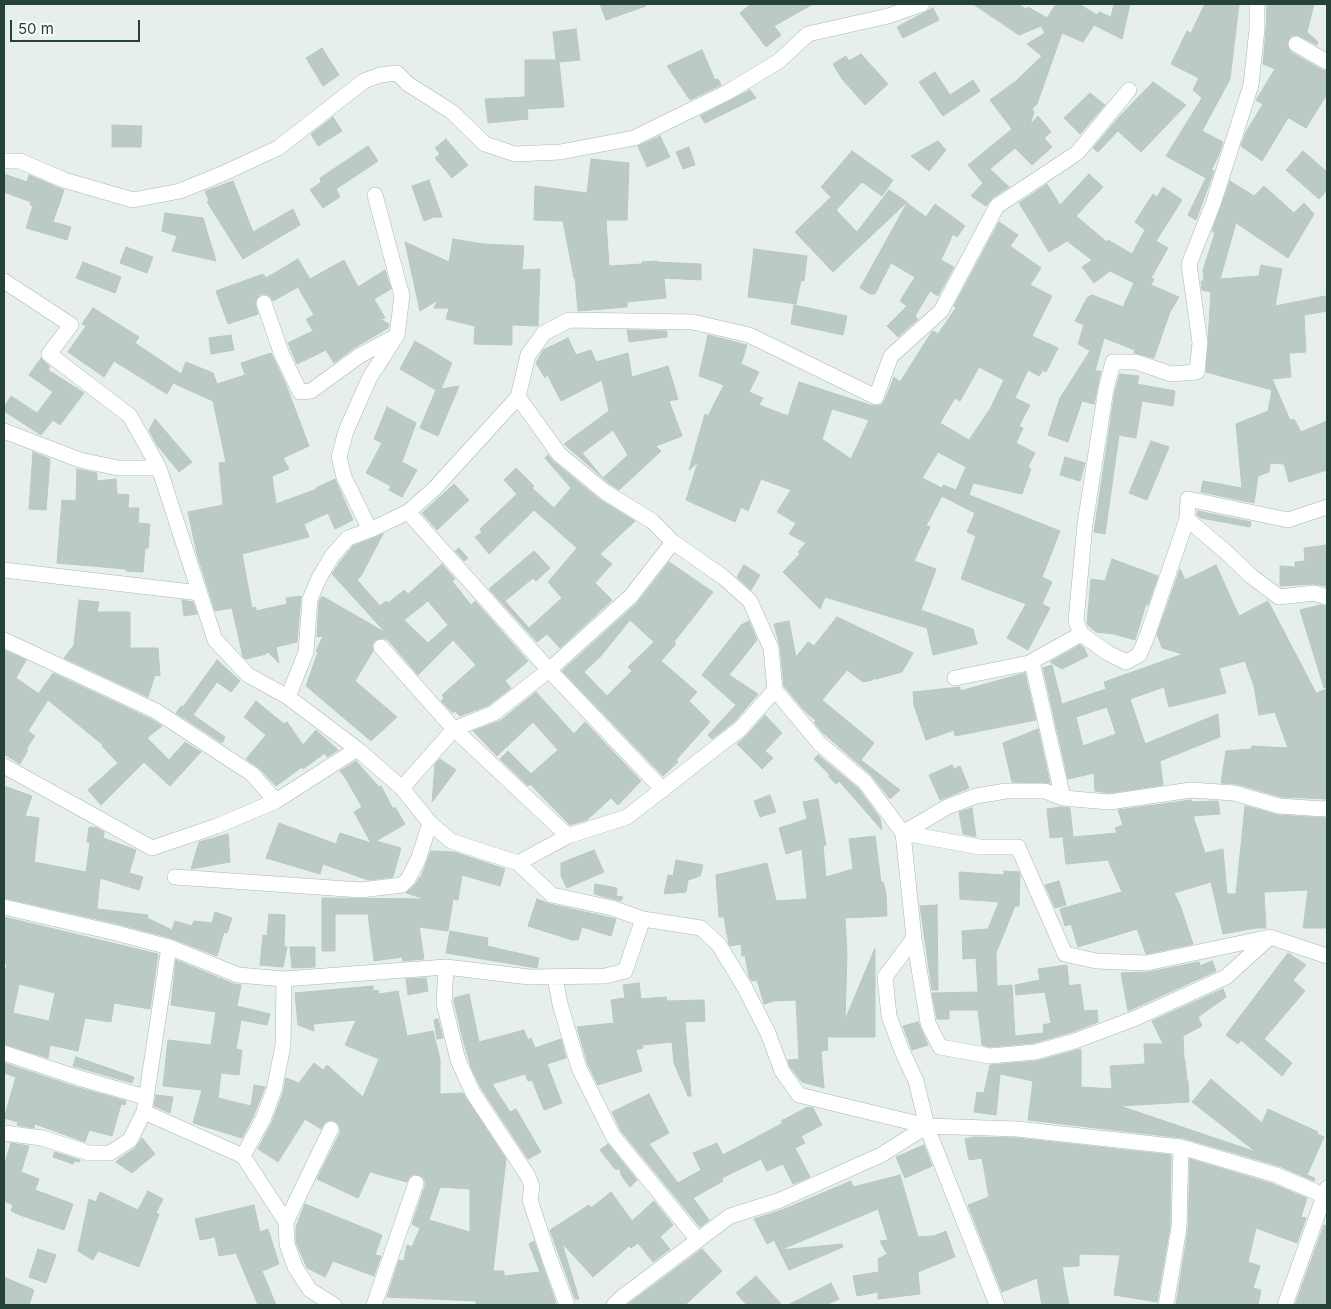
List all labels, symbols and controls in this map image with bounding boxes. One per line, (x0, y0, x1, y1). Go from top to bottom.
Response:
scale bar (12, 10, 142, 42)
text: 50 m (18, 19, 54, 38)

